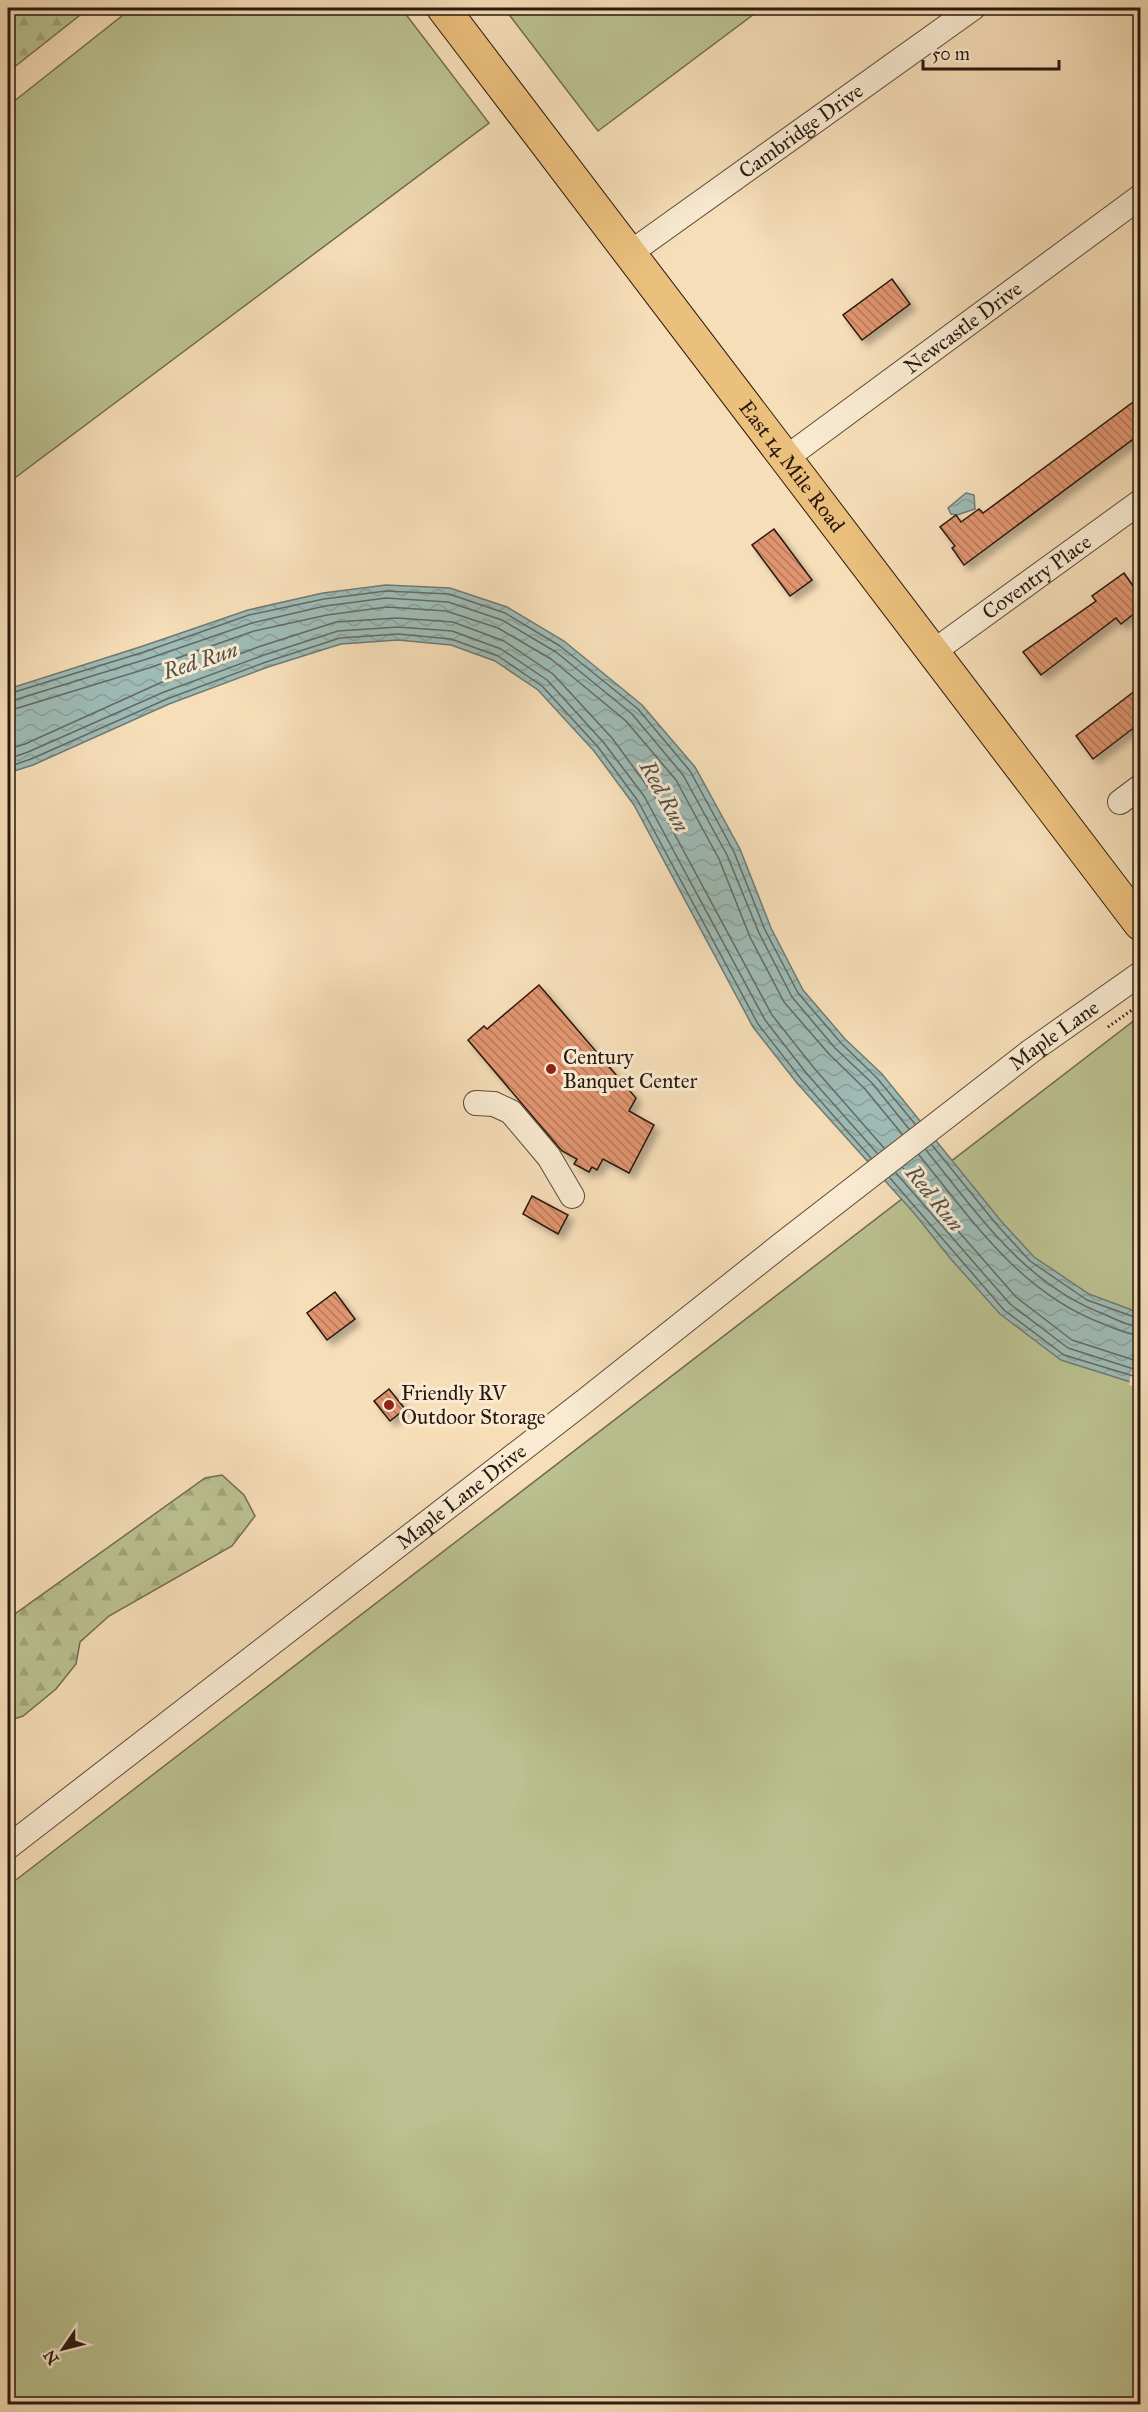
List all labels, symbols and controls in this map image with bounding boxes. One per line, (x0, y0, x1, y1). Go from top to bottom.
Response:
scale bar (923, 33, 1060, 71)
text: 50 m (932, 43, 970, 65)
street label: Cambridge Drive (734, 78, 868, 184)
street label: Newcastle Drive (899, 275, 1027, 380)
street label: East 14 Mile Road (733, 395, 851, 538)
street label: Coventry Place (977, 528, 1097, 625)
water label: Red Run (158, 636, 242, 686)
water label: Red Run (634, 755, 695, 837)
street label: Maple Lane (1004, 994, 1104, 1076)
place label: Century Banquet Center (563, 1044, 698, 1094)
marker: Century Banquet Center (544, 1062, 558, 1076)
water label: Red Run (899, 1159, 970, 1237)
place label: Friendly RV Outdoor Storage (401, 1380, 546, 1430)
marker: Friendly RV Outdoor Storage (382, 1398, 396, 1412)
street label: Maple Lane Drive (391, 1438, 532, 1555)
north arrow (33, 2319, 93, 2379)
text: N (39, 2346, 63, 2368)

